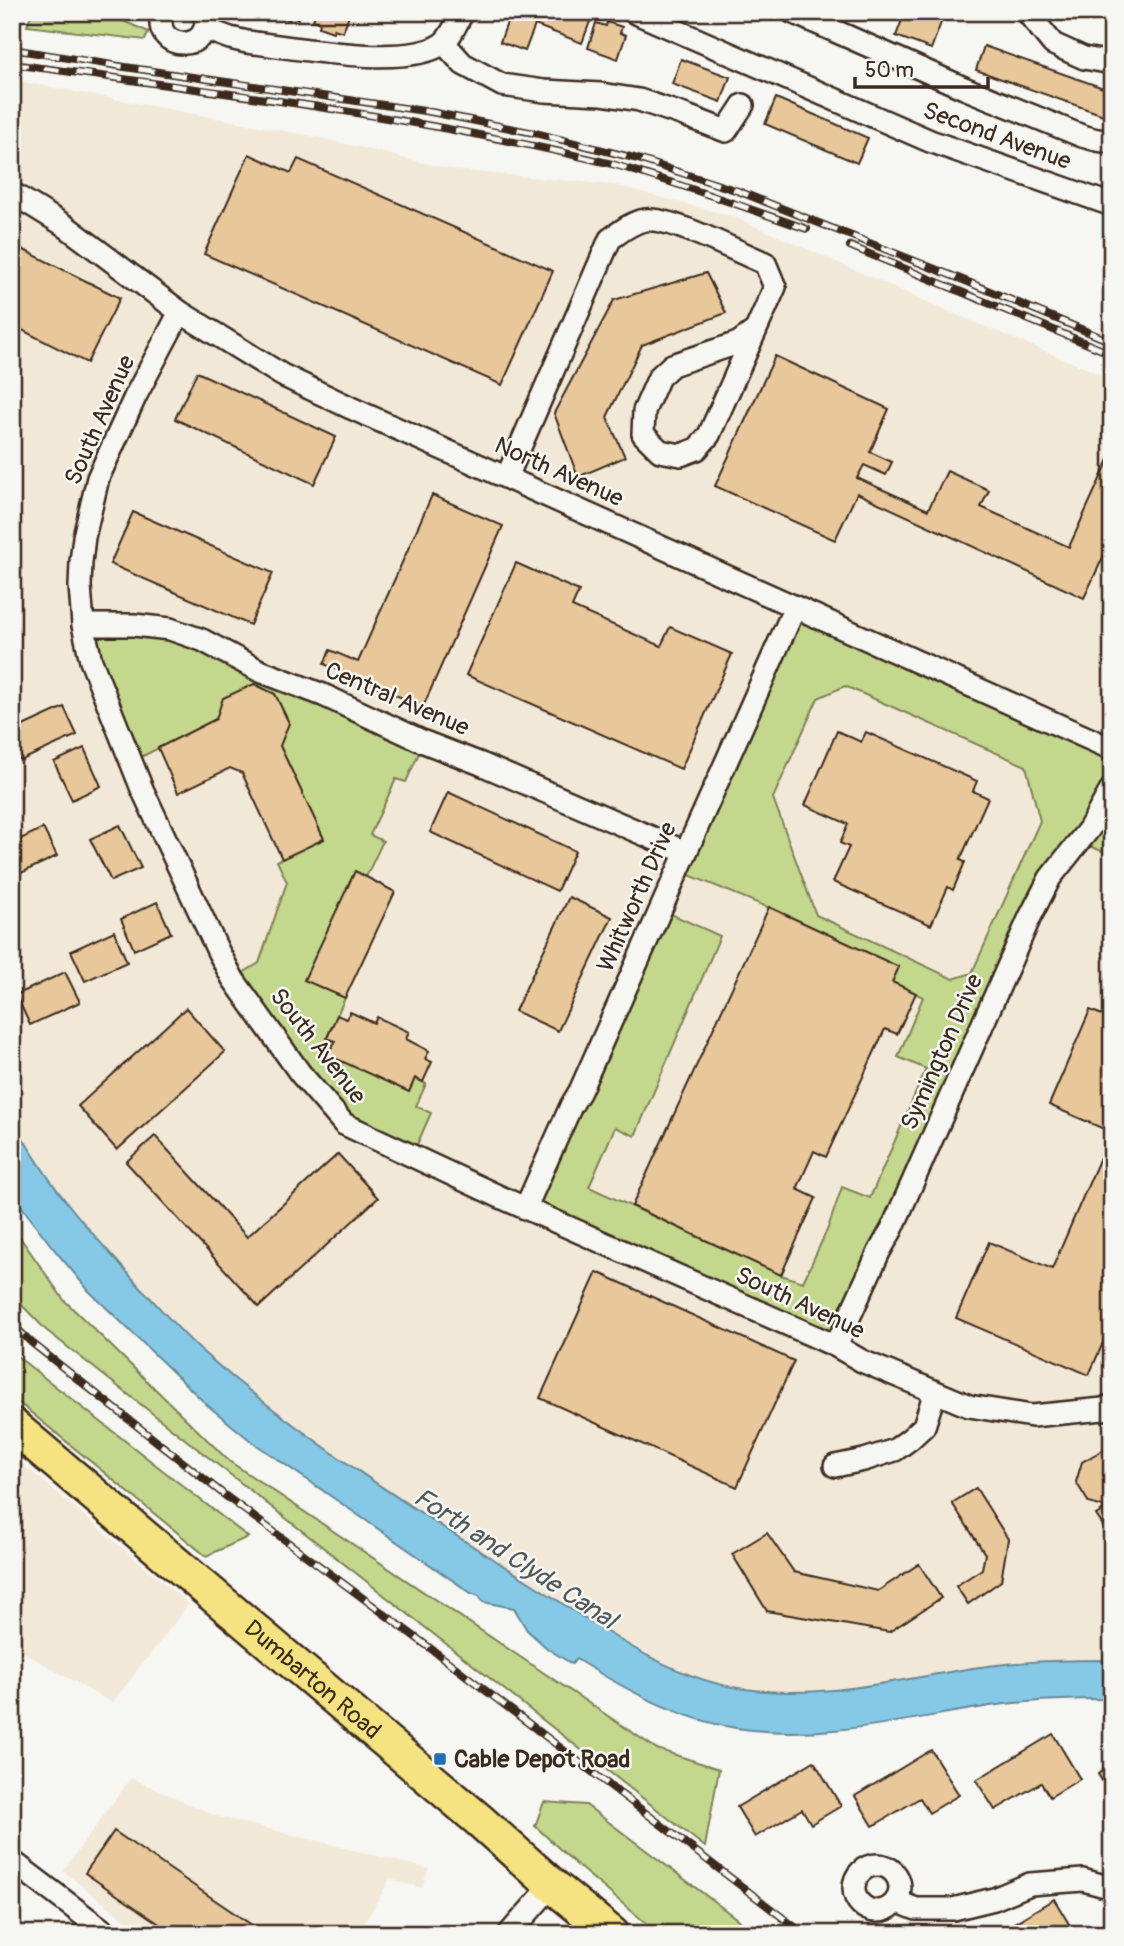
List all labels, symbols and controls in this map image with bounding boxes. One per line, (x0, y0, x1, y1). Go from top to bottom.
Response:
scale bar (855, 46, 988, 90)
text: 50 m (865, 57, 914, 84)
street label: Second Avenue (919, 96, 1075, 176)
street label: South Avenue (59, 351, 142, 489)
street label: North Avenue (490, 431, 628, 513)
street label: Central Avenue (321, 656, 474, 742)
street label: Whitworth Drive (591, 817, 683, 976)
street label: Symington Drive (895, 969, 989, 1134)
street label: South Avenue (264, 982, 372, 1110)
street label: South Avenue (731, 1261, 869, 1346)
water label: Forth and Clyde Canal (408, 1481, 625, 1638)
street label: Dumbarton Road (239, 1614, 387, 1745)
place label: Cable Depot Road (454, 1745, 630, 1774)
marker: Cable Depot Road (432, 1751, 448, 1767)

